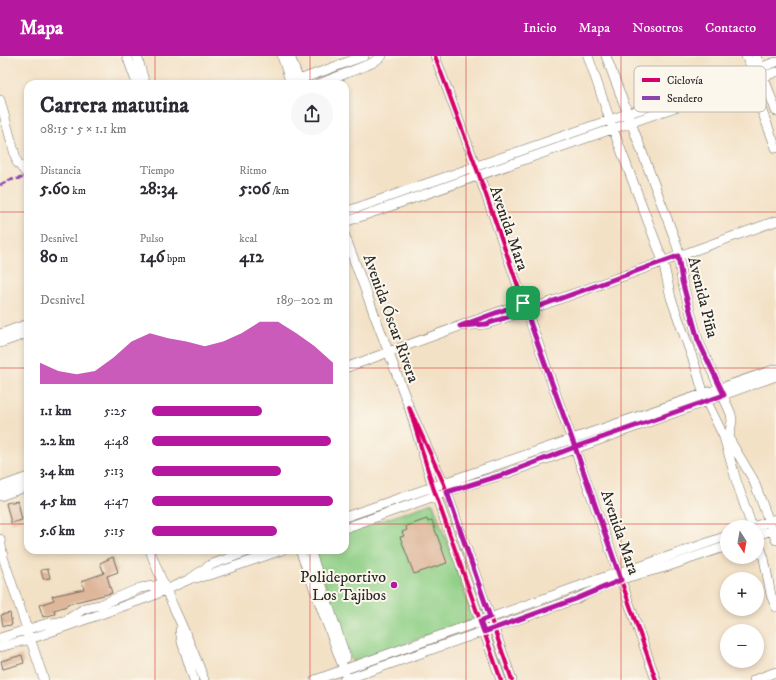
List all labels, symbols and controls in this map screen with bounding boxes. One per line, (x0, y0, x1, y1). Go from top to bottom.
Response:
text: Mapa (20, 17, 63, 40)
text: Inicio (523, 19, 556, 37)
text: Mapa (578, 19, 610, 37)
text: Nosotros (632, 19, 683, 37)
text: Contacto (705, 19, 756, 37)
legend (634, 66, 766, 112)
text: Ciclovía (667, 74, 703, 88)
text: Carrera matutina (40, 92, 189, 119)
text: Sendero (667, 92, 703, 106)
button: share (291, 93, 333, 135)
text: 08:15 · 5 × 1.1 km (40, 121, 127, 137)
text: Distancia (40, 164, 81, 178)
text: Tiempo (140, 164, 174, 178)
text: Ritmo (239, 164, 267, 178)
text: 5.60 (40, 178, 70, 200)
text: 28:34 (140, 178, 177, 200)
text: 5:06 (239, 178, 270, 200)
street label: Avenida Mara (485, 183, 533, 274)
text: km (70, 184, 86, 198)
text: /km (270, 184, 289, 198)
text: Desnivel (40, 232, 78, 246)
text: Pulso (140, 232, 164, 246)
text: kcal (239, 232, 257, 246)
text: 80 (40, 246, 58, 268)
text: 146 (140, 246, 165, 268)
text: 412 (239, 246, 264, 268)
street label: Avenida Óscar Rivera (359, 251, 424, 385)
text: m (58, 252, 68, 266)
text: bpm (165, 252, 186, 266)
street label: Avenida Piña (683, 255, 723, 340)
pin (506, 286, 540, 320)
text: Desnivel (40, 292, 85, 308)
text: 189–202 m (276, 292, 333, 308)
icon: arrive (512, 292, 534, 314)
text: 1.1 km (40, 403, 72, 419)
text: 5:25 (104, 403, 127, 419)
text: 2.2 km (40, 433, 75, 449)
text: 4:48 (104, 433, 129, 449)
text: 3.4 km (40, 463, 75, 479)
text: 5:13 (104, 463, 123, 479)
street label: Avenida Mara (596, 487, 644, 578)
text: 4.5 km (40, 493, 76, 509)
text: 4:47 (104, 493, 129, 509)
north arrow (720, 520, 764, 564)
map controls (720, 520, 764, 668)
text: 5.6 km (40, 523, 75, 539)
text: 5:15 (104, 523, 125, 539)
place label: Polideportivo Los Tajibos (300, 567, 386, 605)
button: + (720, 572, 764, 616)
marker: Polideportivo Los Tajibos (389, 580, 399, 590)
button: − (720, 624, 764, 668)

